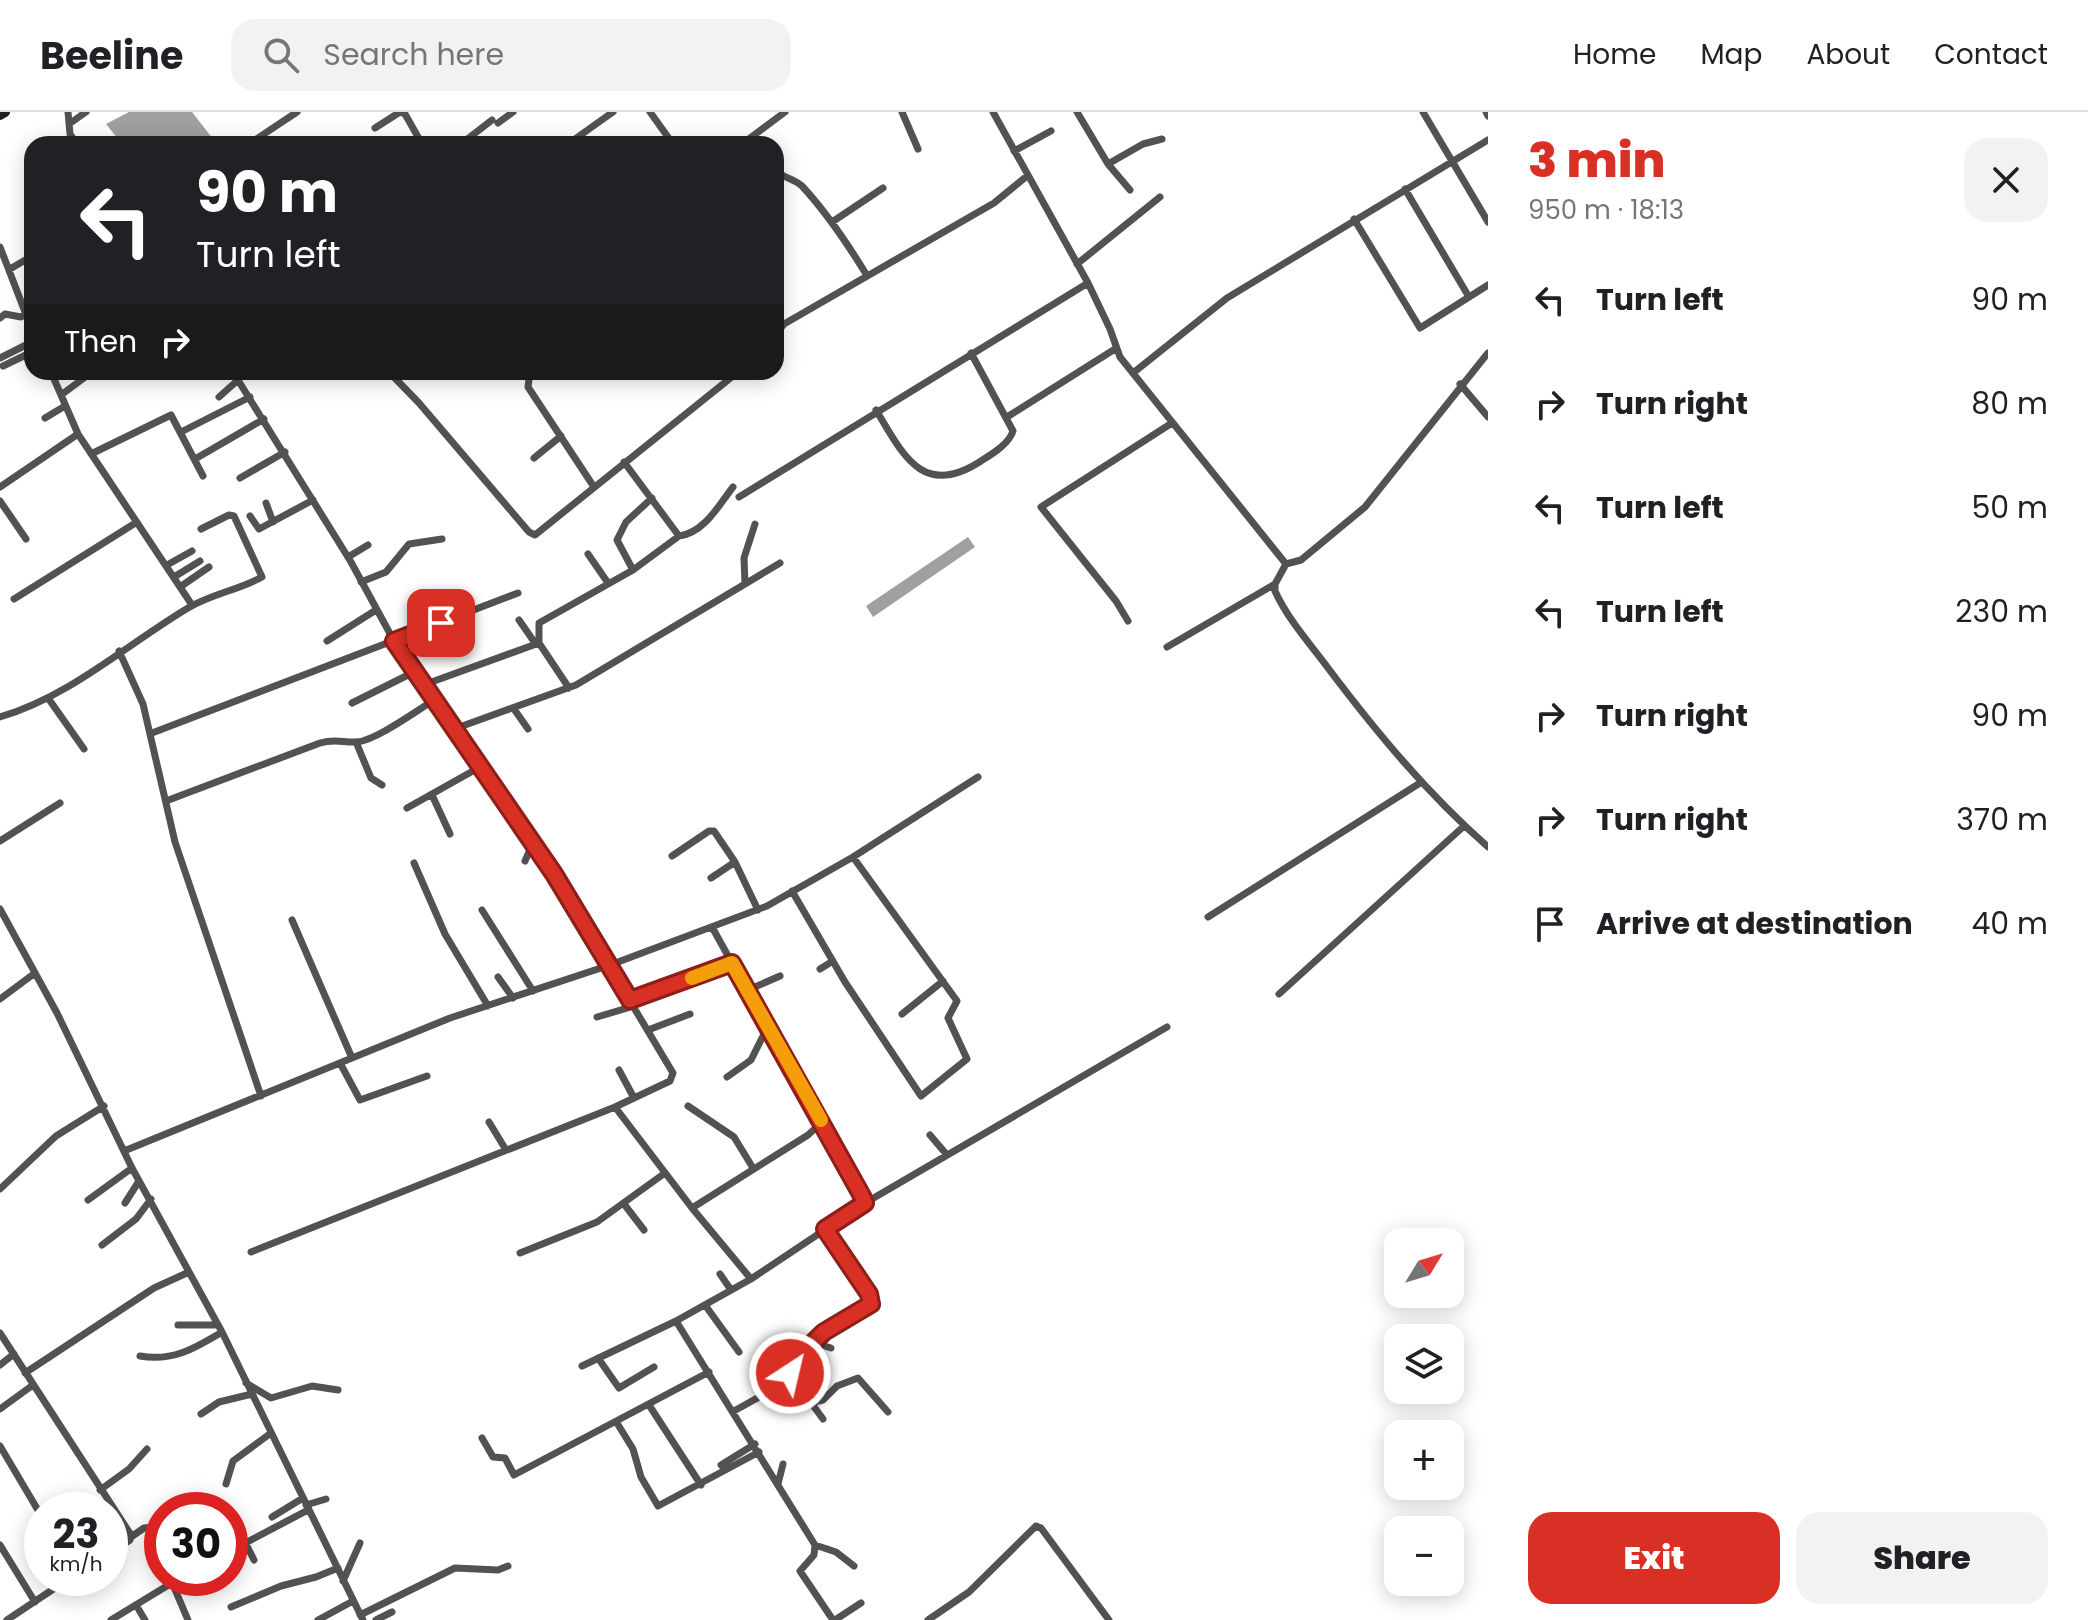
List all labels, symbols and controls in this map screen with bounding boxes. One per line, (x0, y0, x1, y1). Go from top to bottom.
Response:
search box (231, 19, 791, 91)
text: Beeline (40, 29, 183, 82)
icon: search (259, 33, 303, 77)
text: Search here (323, 33, 504, 76)
text: Home (1573, 35, 1656, 74)
text: Map (1700, 35, 1762, 74)
text: About (1806, 35, 1890, 74)
text: Contact (1934, 35, 2048, 74)
text: 3 min (1528, 127, 1665, 194)
button: close (1964, 138, 2048, 222)
text: 90 m (196, 153, 338, 232)
icon: left (64, 168, 168, 272)
text: 950 m · 18:13 (1528, 192, 1684, 228)
text: Turn left (196, 229, 341, 280)
icon: left (1528, 278, 1572, 322)
text: Turn left (1596, 278, 1724, 321)
text: 90 m (1971, 278, 2048, 321)
text: Then (64, 320, 137, 363)
icon: right (153, 320, 197, 364)
icon: right (1528, 382, 1572, 426)
text: Turn right (1596, 382, 1748, 425)
text: 80 m (1971, 382, 2048, 425)
icon: left (1528, 486, 1572, 530)
text: Turn left (1596, 486, 1724, 529)
text: 50 m (1971, 486, 2048, 529)
pin (407, 589, 475, 657)
icon: left (1528, 590, 1572, 634)
text: Turn left (1596, 590, 1724, 633)
text: 230 m (1955, 590, 2048, 633)
icon: arrive (419, 601, 463, 645)
icon: right (1528, 694, 1572, 738)
text: Turn right (1596, 694, 1748, 737)
text: 90 m (1971, 694, 2048, 737)
icon: right (1528, 798, 1572, 842)
text: Turn right (1596, 798, 1748, 841)
text: 370 m (1956, 798, 2048, 841)
icon: arrive (1528, 902, 1572, 946)
text: Arrive at destination (1596, 902, 1913, 945)
text: 40 m (1971, 902, 2048, 945)
north arrow (1384, 1228, 1464, 1308)
map controls (1384, 1228, 1464, 1596)
button: layers (1384, 1324, 1464, 1404)
position arrow (748, 1331, 832, 1415)
button: + (1384, 1420, 1464, 1500)
speed limit sign: 30 (144, 1492, 248, 1596)
text: 23 (52, 1506, 100, 1562)
button: Exit (1528, 1512, 1780, 1604)
button: Share (1796, 1512, 2048, 1604)
button: − (1384, 1516, 1464, 1596)
text: km/h (49, 1550, 103, 1578)

